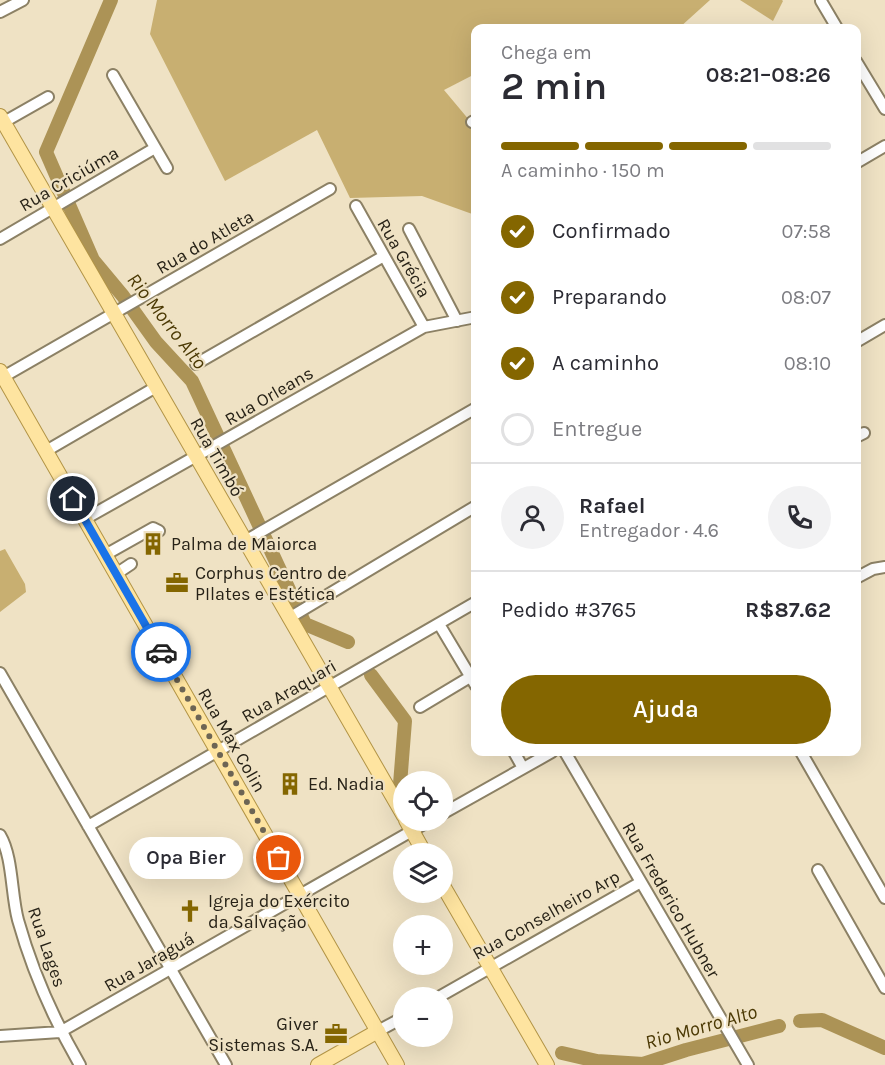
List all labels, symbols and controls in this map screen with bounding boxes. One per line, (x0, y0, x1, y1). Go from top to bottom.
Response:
text: Chega em (501, 41, 592, 64)
text: 08:21–08:26 (706, 62, 831, 88)
text: 2 min (501, 63, 607, 109)
street label: Rua Criciúma (15, 142, 123, 216)
text: A caminho · 150 m (501, 159, 665, 182)
street label: Rua do Atleta (152, 205, 258, 279)
street label: Rua Grécia (372, 214, 436, 302)
icon: check (501, 215, 534, 248)
text: Confirmado (552, 218, 671, 244)
text: 07:58 (782, 220, 831, 243)
water label: Rio Morro Alto (122, 268, 212, 374)
icon: check (501, 281, 534, 314)
text: Preparando (552, 284, 667, 310)
text: 08:07 (781, 286, 831, 309)
icon: check (501, 347, 534, 380)
text: A caminho (552, 350, 659, 376)
text: 08:10 (784, 352, 831, 375)
street label: Rua Orleans (221, 362, 317, 430)
street label: Rua Timbó (186, 413, 248, 501)
text: Entregue (552, 416, 642, 442)
pin (47, 473, 98, 524)
icon: home (56, 482, 89, 515)
button: person (501, 486, 564, 549)
button: phone (768, 486, 831, 549)
text: Rafael (579, 493, 645, 519)
text: Entregador · 4.6 (579, 519, 719, 542)
building icon: Palma de Maiorca (140, 531, 166, 557)
place label: Palma de Maiorca (171, 533, 317, 555)
place label: Corphus Centro de PIlates e Estética (195, 562, 347, 605)
office icon: Corphus Centro de PIlates e Estética (164, 570, 190, 596)
text: Pedido #3765 (501, 597, 636, 623)
text: R$87.62 (745, 597, 831, 623)
courier (131, 622, 191, 682)
icon: car (145, 636, 178, 669)
street label: Rua Araquari (238, 655, 340, 727)
button: Ajuda (501, 675, 831, 744)
street label: Rua Max Colin (193, 684, 271, 796)
building icon: Ed. Nadia (277, 771, 303, 797)
map controls (393, 771, 453, 1047)
button: locate (393, 771, 453, 831)
place label: Ed. Nadia (308, 773, 384, 795)
street label: Rua Frederico Hubner (617, 818, 725, 982)
pin (253, 832, 304, 883)
callout: Opa Bier (129, 837, 243, 879)
icon: bag (262, 841, 295, 874)
button: layers (393, 843, 453, 903)
text: Opa Bier (146, 846, 226, 869)
street label: Rua Conselheiro Arp (468, 865, 624, 965)
place label: Igreja do Exército da Salvação (208, 890, 350, 933)
church icon: Igreja do Exército da Salvação (177, 898, 203, 924)
street label: Rua Lages (23, 904, 71, 990)
button: + (393, 915, 453, 975)
street label: Rua Jaraguá (100, 927, 198, 997)
button: − (393, 987, 453, 1047)
water label: Rio Morro Alto (642, 1000, 760, 1054)
place label: Giver Sistemas S.A. (208, 1013, 318, 1056)
office icon: Giver Sistemas S.A. (323, 1021, 349, 1047)

